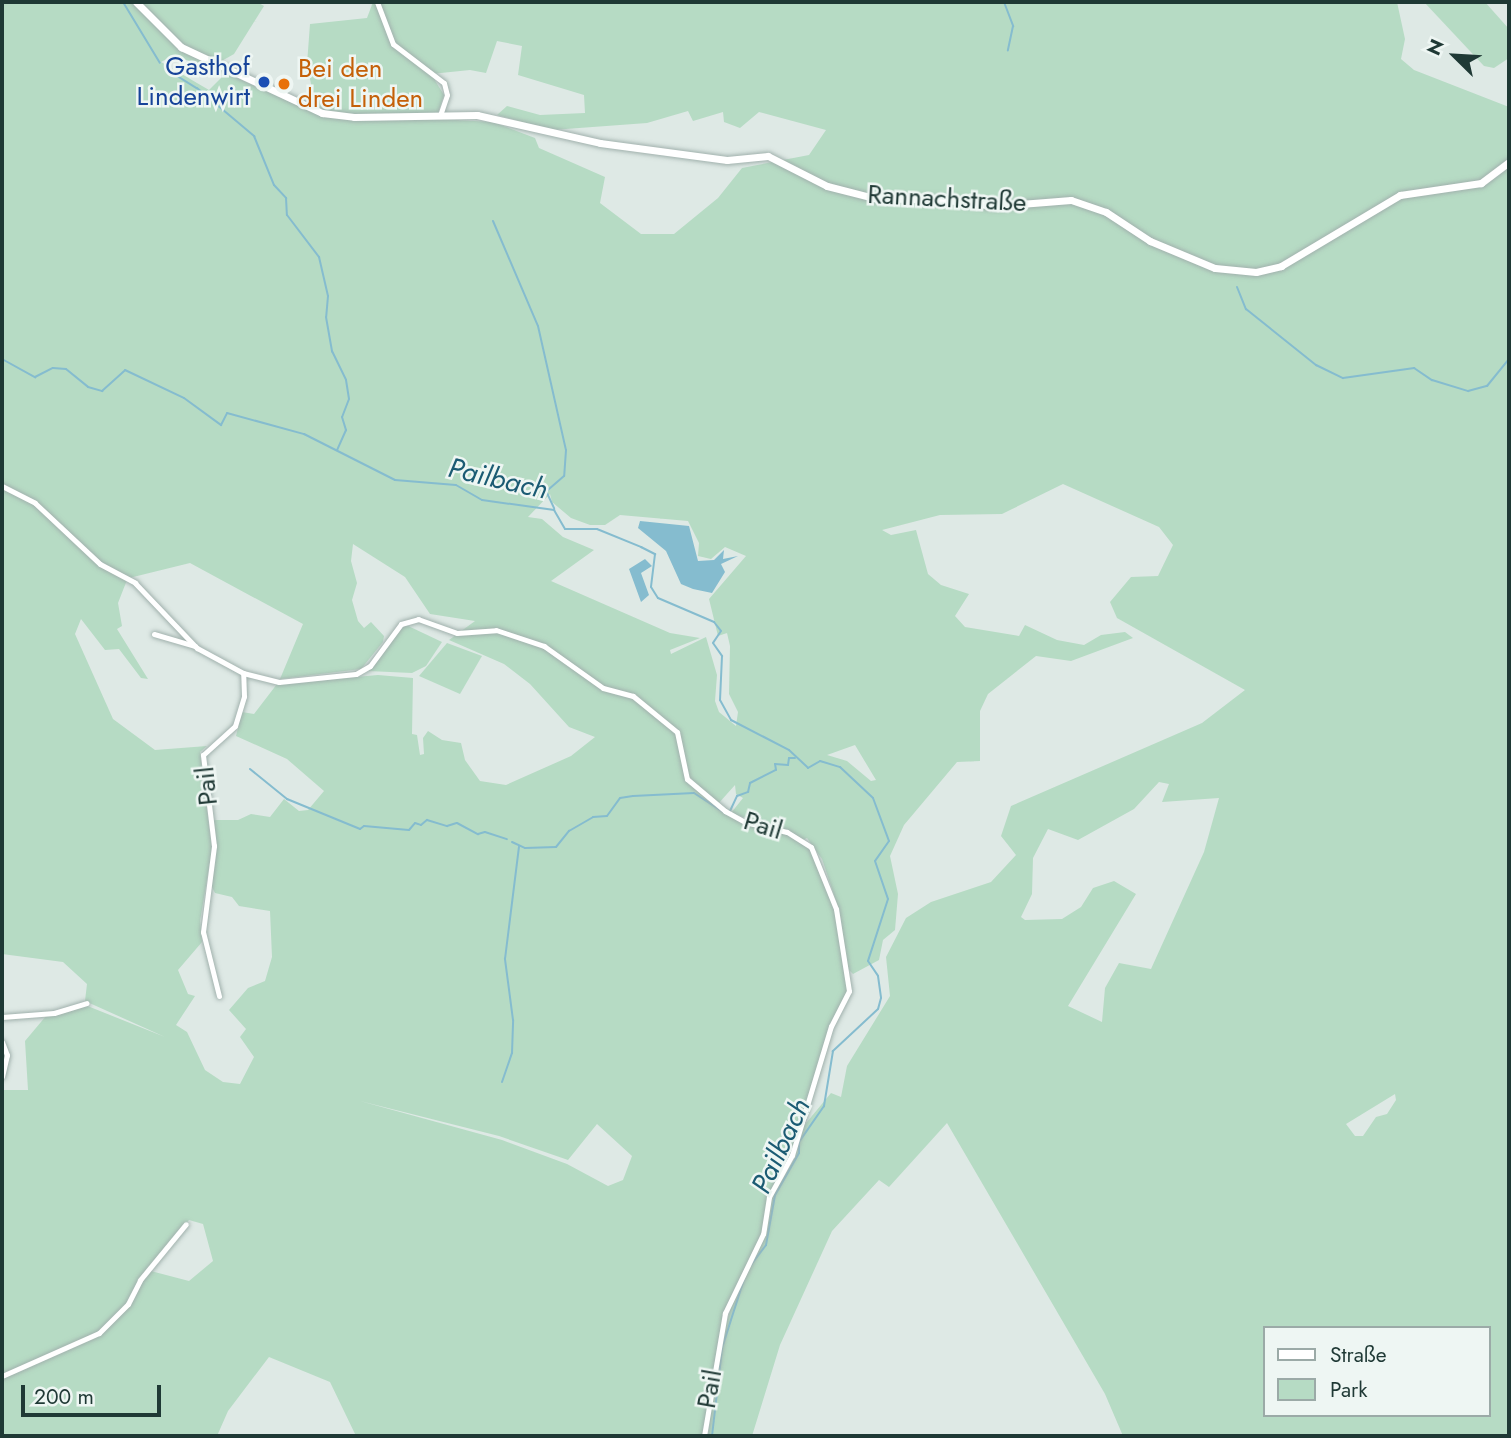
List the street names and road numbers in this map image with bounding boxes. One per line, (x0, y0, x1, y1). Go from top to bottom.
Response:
street label: Rannachstraße (867, 179, 1027, 219)
street label: Pail (189, 765, 225, 807)
street label: Pail (740, 805, 786, 847)
street label: Pail (691, 1367, 729, 1411)

